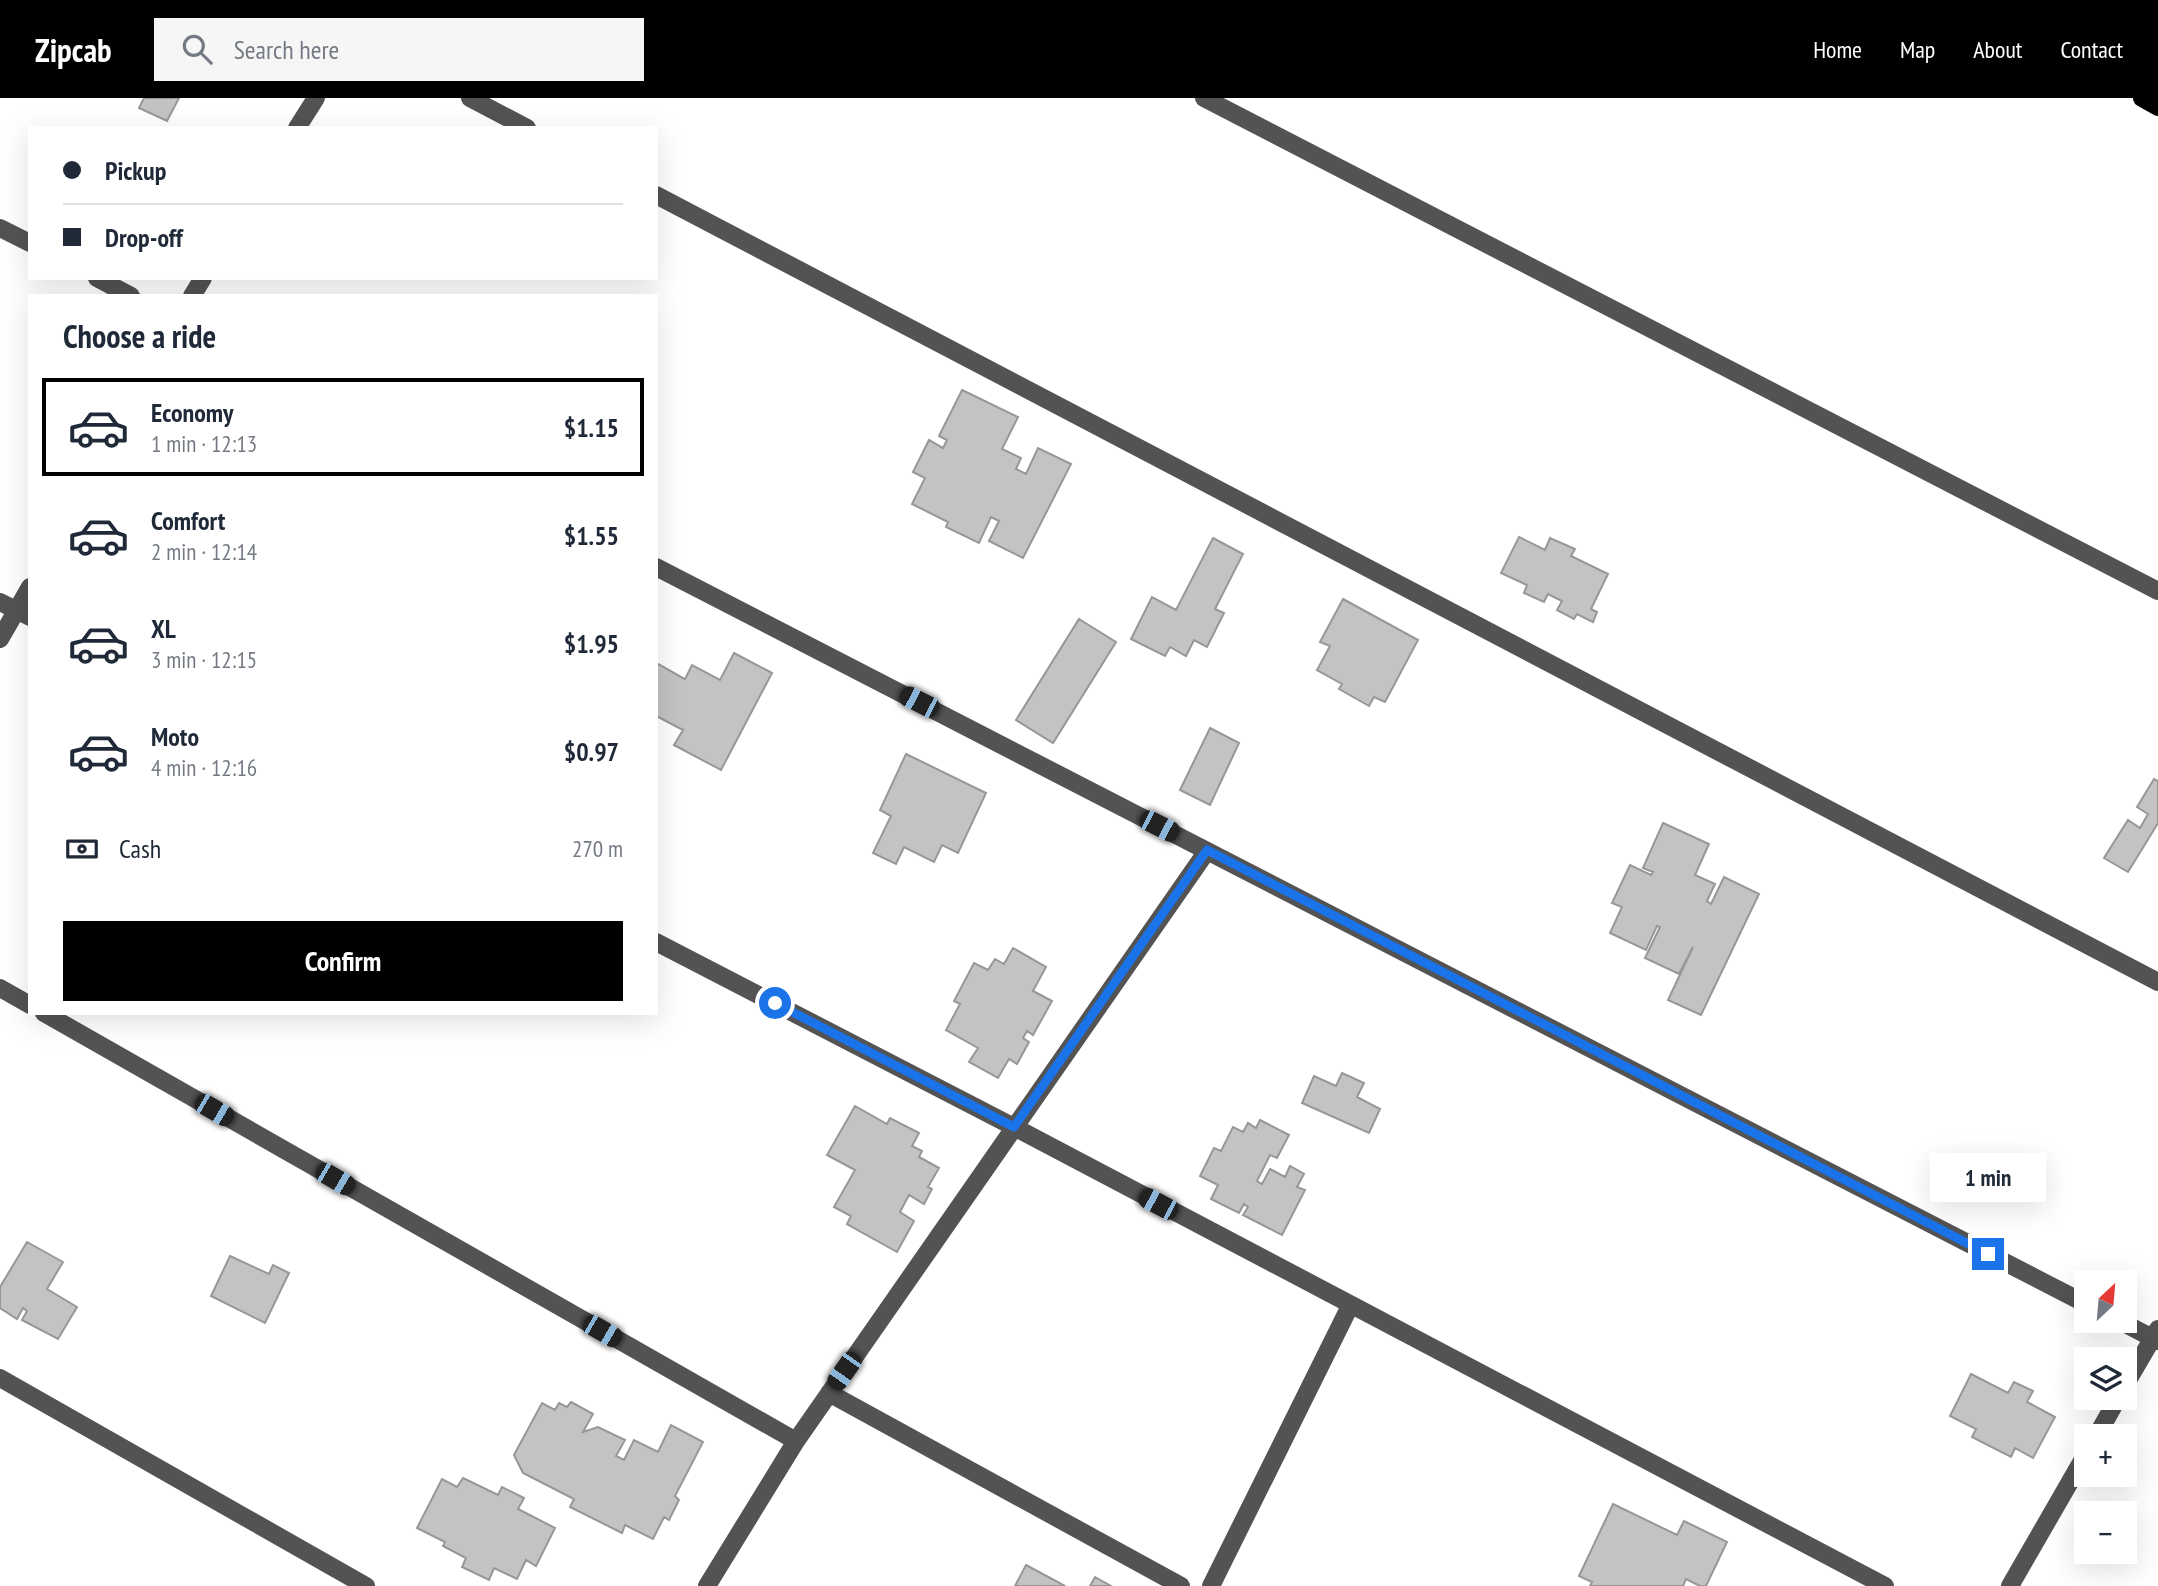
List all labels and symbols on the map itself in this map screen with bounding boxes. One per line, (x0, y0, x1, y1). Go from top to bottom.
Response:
car (896, 683, 943, 721)
car (1136, 807, 1183, 845)
route start (759, 987, 791, 1019)
car (191, 1090, 238, 1130)
callout: 1 min (1930, 1152, 2046, 1202)
car (312, 1159, 359, 1199)
car (1135, 1185, 1182, 1223)
route end (1972, 1238, 2004, 1270)
north arrow (2074, 1270, 2137, 1334)
car (579, 1311, 626, 1351)
car (824, 1348, 865, 1394)

